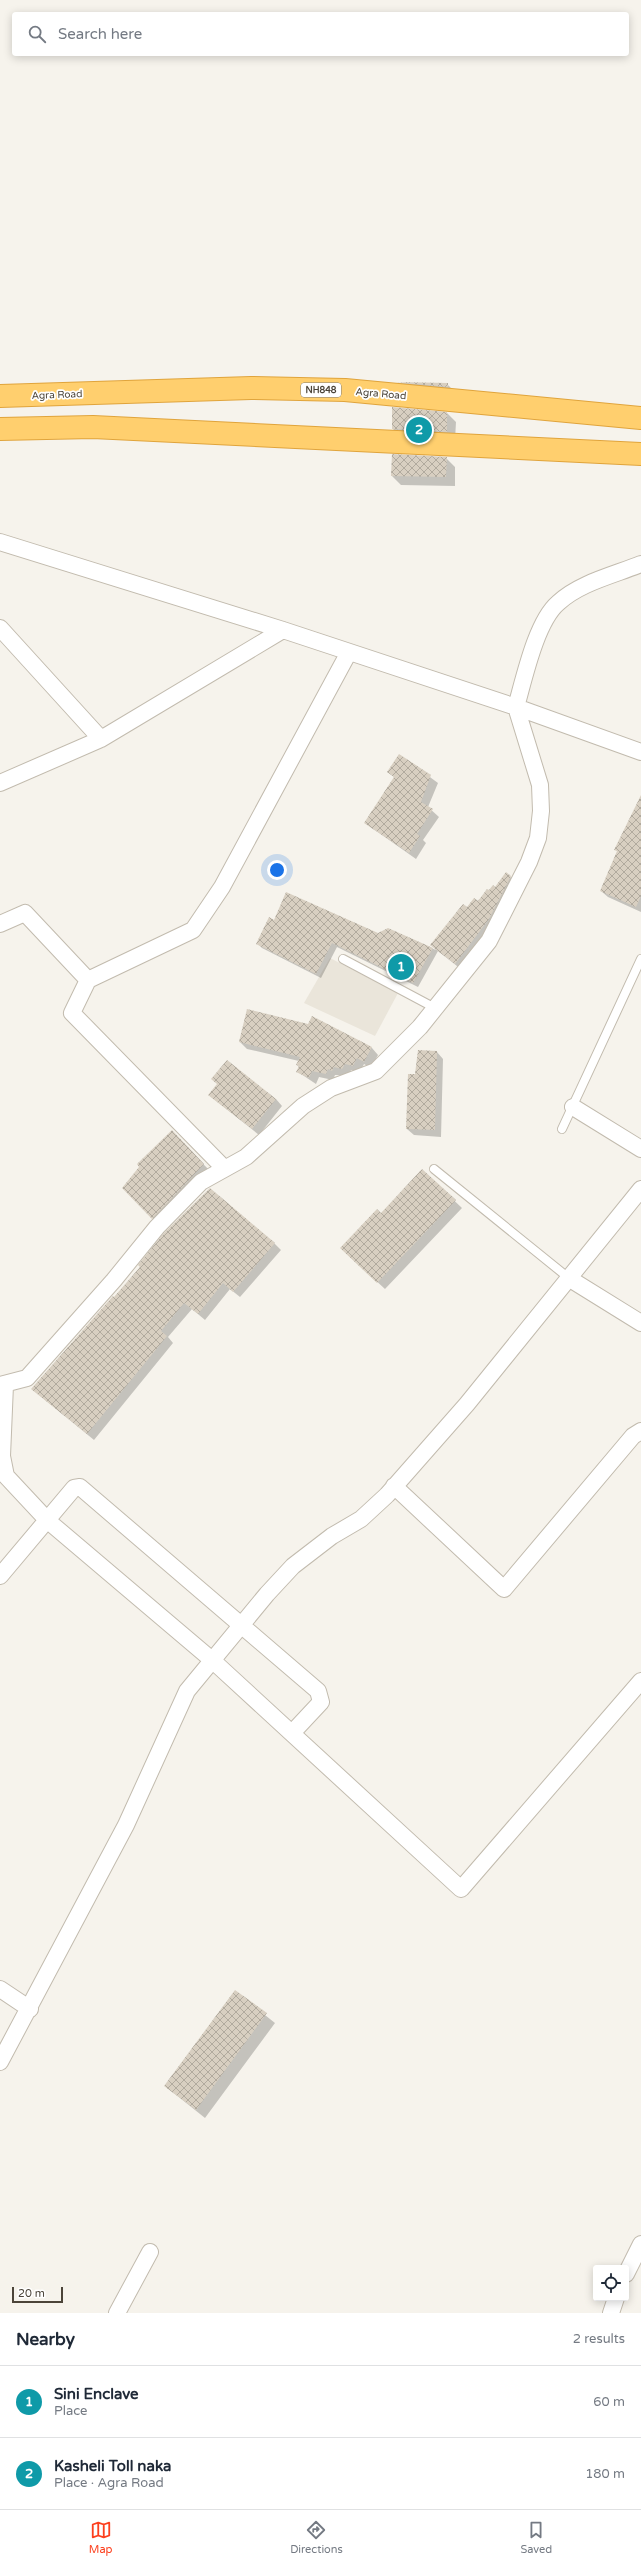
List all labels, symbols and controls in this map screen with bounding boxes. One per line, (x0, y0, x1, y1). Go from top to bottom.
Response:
search box (12, 12, 629, 56)
icon: search (26, 23, 48, 45)
text: Search here (58, 25, 142, 43)
road number: NH848 (301, 383, 341, 397)
street label: Agra Road (355, 386, 407, 402)
street label: Agra Road (31, 388, 83, 402)
pin: 2 (406, 415, 432, 445)
your location (267, 860, 287, 880)
pin: 1 (388, 952, 414, 982)
map controls (593, 2265, 629, 2301)
button: locate (593, 2265, 629, 2301)
scale bar (12, 2285, 63, 2304)
text: 20 m (18, 2287, 45, 2300)
text: Nearby (16, 2329, 75, 2350)
text: 2 results (573, 2331, 625, 2347)
text: Sini Enclave (54, 2385, 139, 2403)
text: 1 (25, 2394, 33, 2410)
text: 60 m (593, 2394, 625, 2410)
text: Place (54, 2403, 87, 2419)
text: Kasheli Toll naka (54, 2457, 171, 2475)
text: 2 (25, 2466, 33, 2482)
text: 180 m (585, 2466, 625, 2482)
text: Place · Agra Road (54, 2475, 164, 2491)
tab: Map (89, 2519, 113, 2556)
tab: Directions (290, 2519, 343, 2556)
tab: Saved (520, 2519, 552, 2556)

